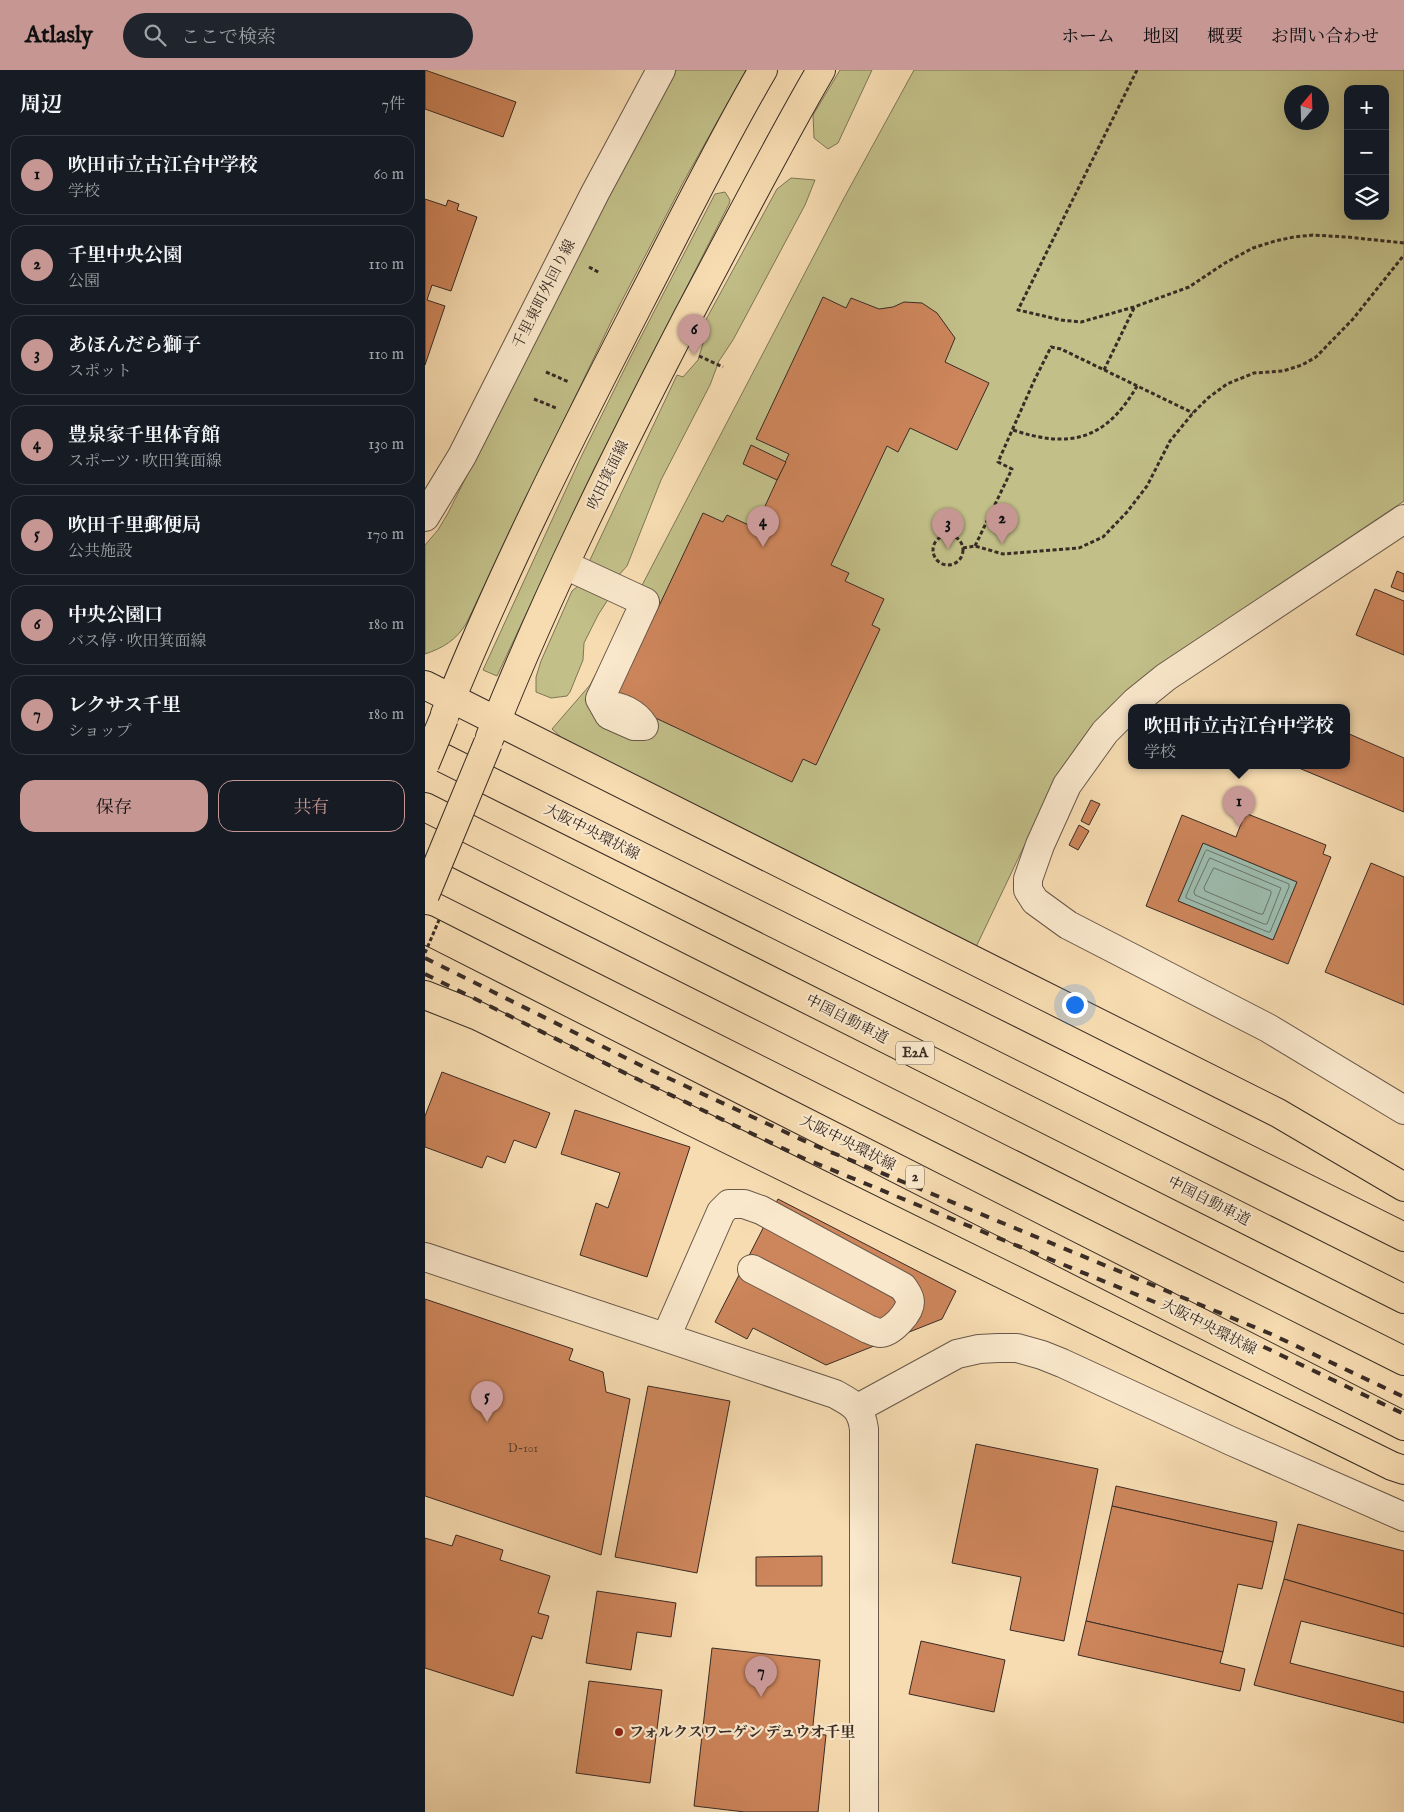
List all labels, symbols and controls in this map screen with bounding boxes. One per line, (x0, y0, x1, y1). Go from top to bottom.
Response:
search box (123, 13, 473, 58)
text: Atlasly (25, 20, 93, 51)
icon: search (141, 21, 169, 49)
text: ここで検索 (181, 26, 276, 50)
text: ホーム (1061, 26, 1115, 49)
text: 地図 (1143, 26, 1179, 49)
text: 概要 (1207, 26, 1243, 49)
text: お問い合わせ (1271, 26, 1379, 49)
north arrow (1284, 85, 1329, 130)
map controls (1344, 85, 1389, 220)
button: + (1344, 85, 1389, 130)
text: 周辺 (20, 92, 62, 119)
text: 7件 (382, 95, 405, 115)
button: − (1344, 130, 1389, 175)
text: 吹田市立古江台中学校 (68, 154, 258, 178)
text: 1 (34, 165, 40, 185)
text: 60 m (374, 165, 404, 185)
button: layers (1344, 175, 1389, 220)
text: 学校 (68, 182, 100, 202)
street label: 千里東町外回り線 (508, 236, 580, 352)
text: 千里中央公園 (68, 244, 182, 268)
text: 2 (33, 255, 41, 275)
text: 110 m (368, 255, 404, 275)
text: 公園 (68, 272, 100, 292)
pin: 6 (678, 314, 710, 355)
text: あほんだら獅子 (68, 334, 201, 358)
text: 3 (34, 345, 40, 365)
text: 110 m (368, 345, 404, 365)
text: スポット (68, 362, 132, 382)
text: 豊泉家千里体育館 (68, 424, 220, 448)
text: 4 (33, 435, 41, 455)
text: 130 m (368, 435, 404, 455)
street label: 吹田箕面線 (583, 437, 633, 513)
text: スポーツ · 吹田箕面線 (68, 452, 222, 472)
pin: 2 (986, 503, 1018, 544)
pin: 4 (747, 506, 779, 547)
pin: 3 (932, 508, 964, 549)
text: 吹田千里郵便局 (68, 514, 201, 538)
text: 5 (34, 525, 40, 545)
text: 170 m (367, 525, 404, 545)
text: 公共施設 (68, 542, 132, 562)
text: 中央公園口 (68, 604, 163, 628)
text: 6 (34, 615, 40, 635)
text: 180 m (368, 615, 404, 635)
text: バス停 · 吹田箕面線 (68, 632, 207, 652)
text: レクサス千里 (68, 694, 181, 718)
popup (1128, 704, 1350, 769)
text: 7 (33, 705, 41, 725)
text: 180 m (368, 705, 404, 725)
text: 吹田市立古江台中学校 (1144, 715, 1334, 739)
text: ショップ (68, 722, 132, 742)
text: 学校 (1144, 743, 1176, 763)
button: 保存 (20, 780, 208, 832)
button: 共有 (218, 780, 405, 832)
pin: 1 (1223, 786, 1255, 827)
street label: 大阪中央環状線 (541, 800, 643, 864)
street label: 中国自動車道 (803, 990, 891, 1048)
your location (1062, 992, 1088, 1018)
road number: E2A (896, 1041, 934, 1064)
street label: 大阪中央環状線 (797, 1111, 899, 1175)
road number: 2 (906, 1166, 924, 1188)
street label: 中国自動車道 (1165, 1172, 1253, 1230)
street label: 大阪中央環状線 (1158, 1295, 1260, 1359)
pin: 5 (471, 1381, 503, 1422)
house number: D-101 (508, 1441, 538, 1456)
pin: 7 (745, 1656, 777, 1697)
place label: フォルクスワーゲン デュウオ千里 (629, 1723, 855, 1742)
marker: フォルクスワーゲン デュウオ千里 (613, 1726, 625, 1738)

